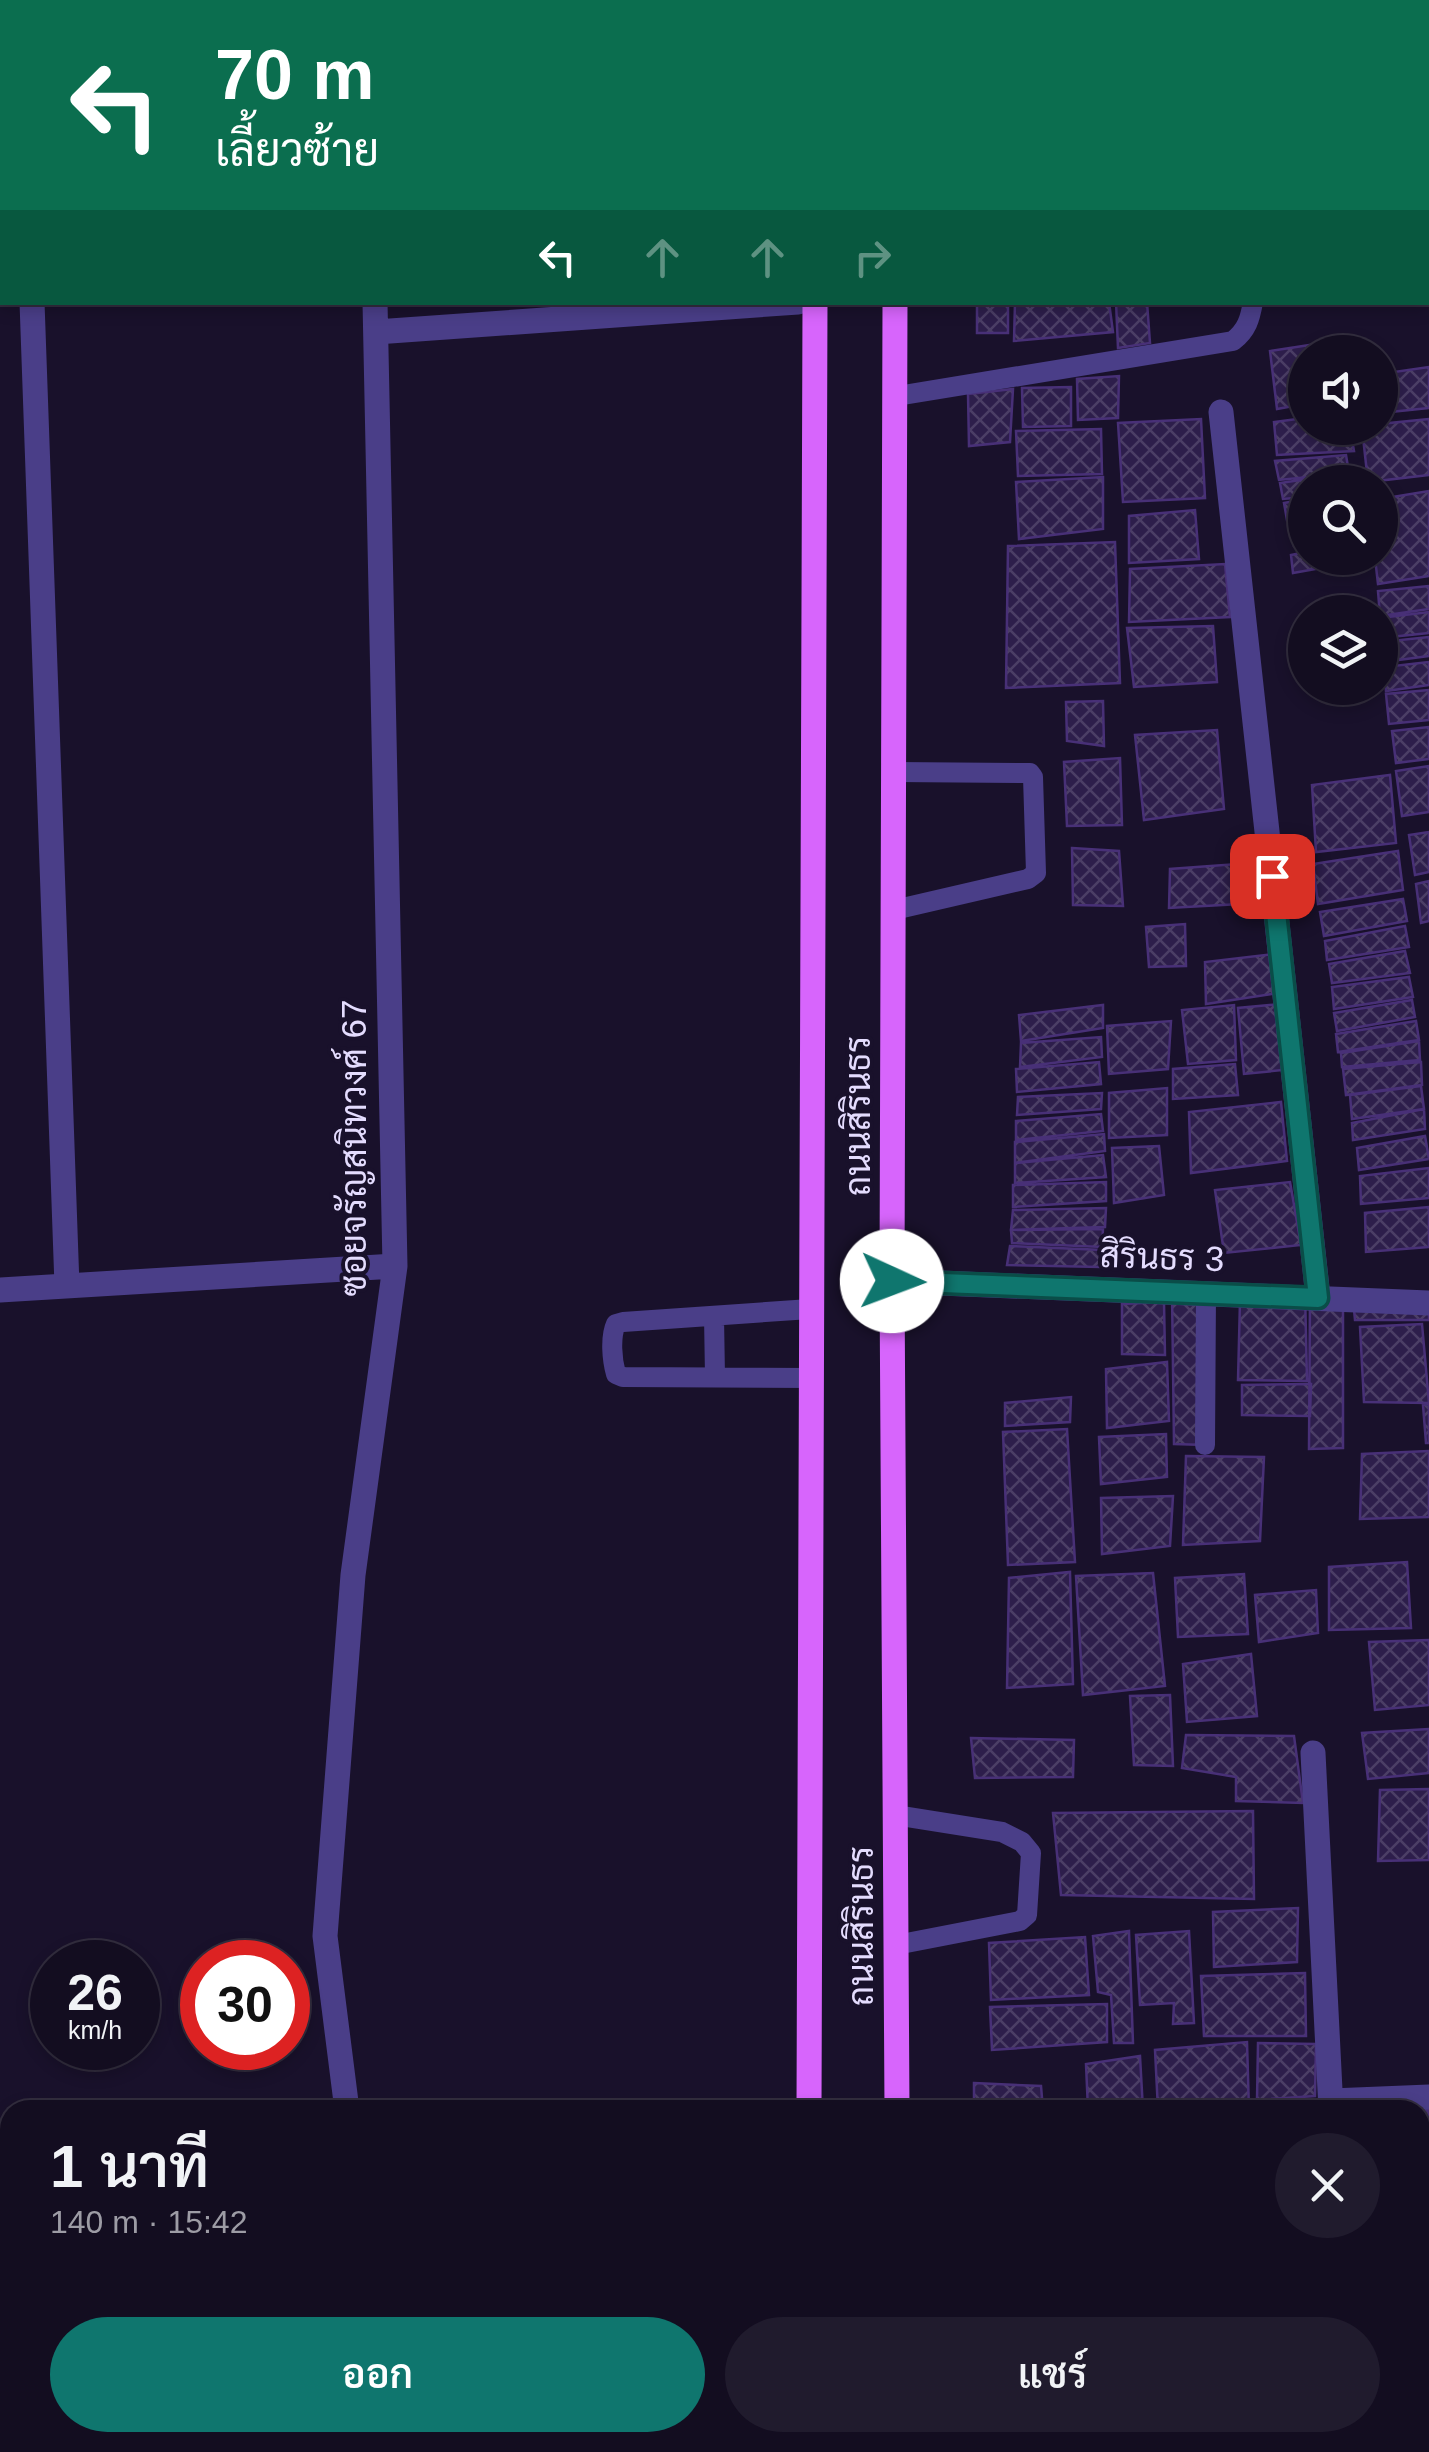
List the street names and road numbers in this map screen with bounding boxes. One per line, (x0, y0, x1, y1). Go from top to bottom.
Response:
street label: ซอยจรัญสนิทวงศ์ 67 (331, 1000, 375, 1296)
street label: ถนนสิรินธร (838, 1036, 877, 1196)
street label: สิรินธร 3 (1099, 1235, 1225, 1278)
street label: ถนนสิรินธร (841, 1846, 880, 2006)

